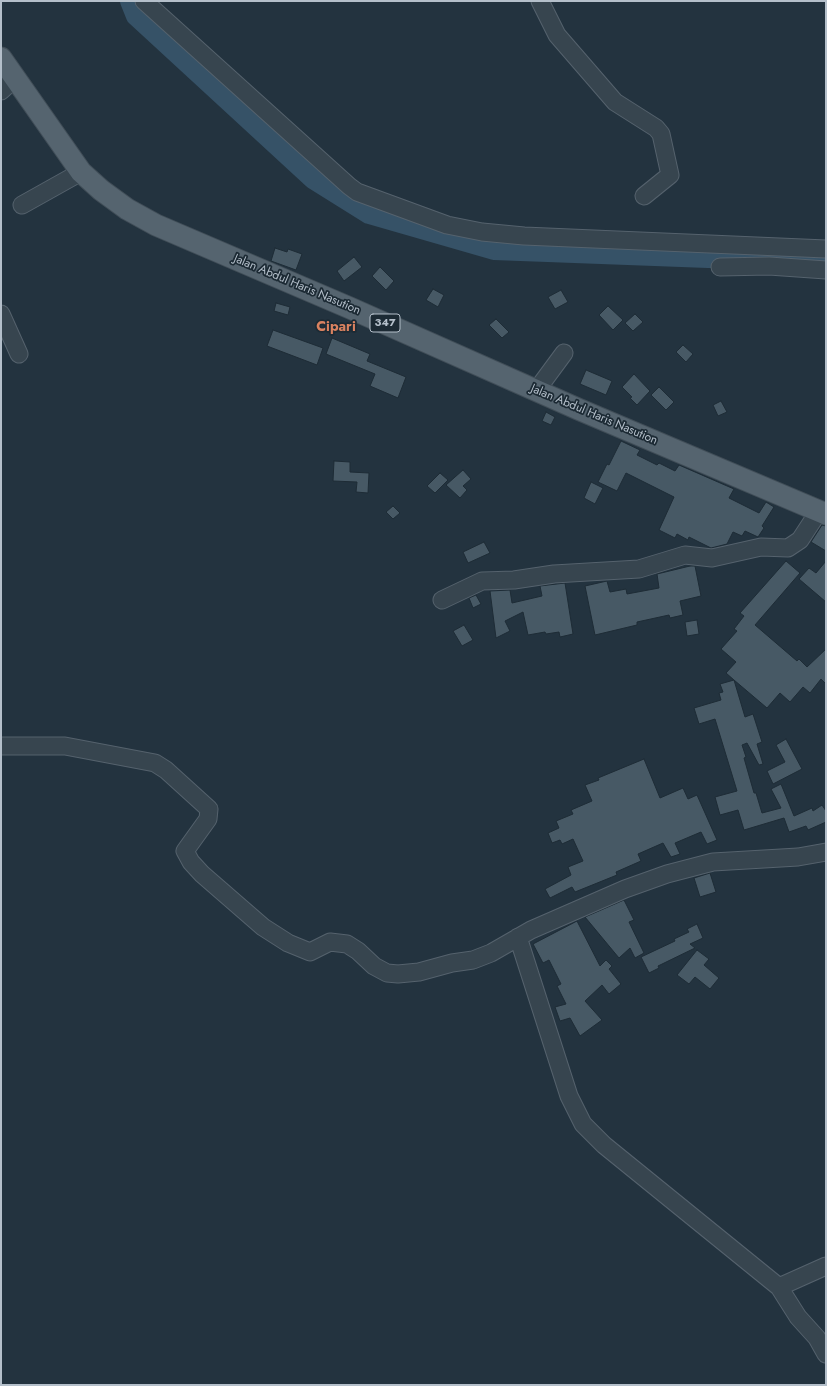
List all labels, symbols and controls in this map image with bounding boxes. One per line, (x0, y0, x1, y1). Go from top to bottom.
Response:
street label: Jalan Abdul Haris Nasution (231, 252, 363, 318)
road number: 347 (370, 314, 400, 332)
district label: Cipari (316, 320, 356, 336)
street label: Jalan Abdul Haris Nasution (528, 382, 660, 448)

